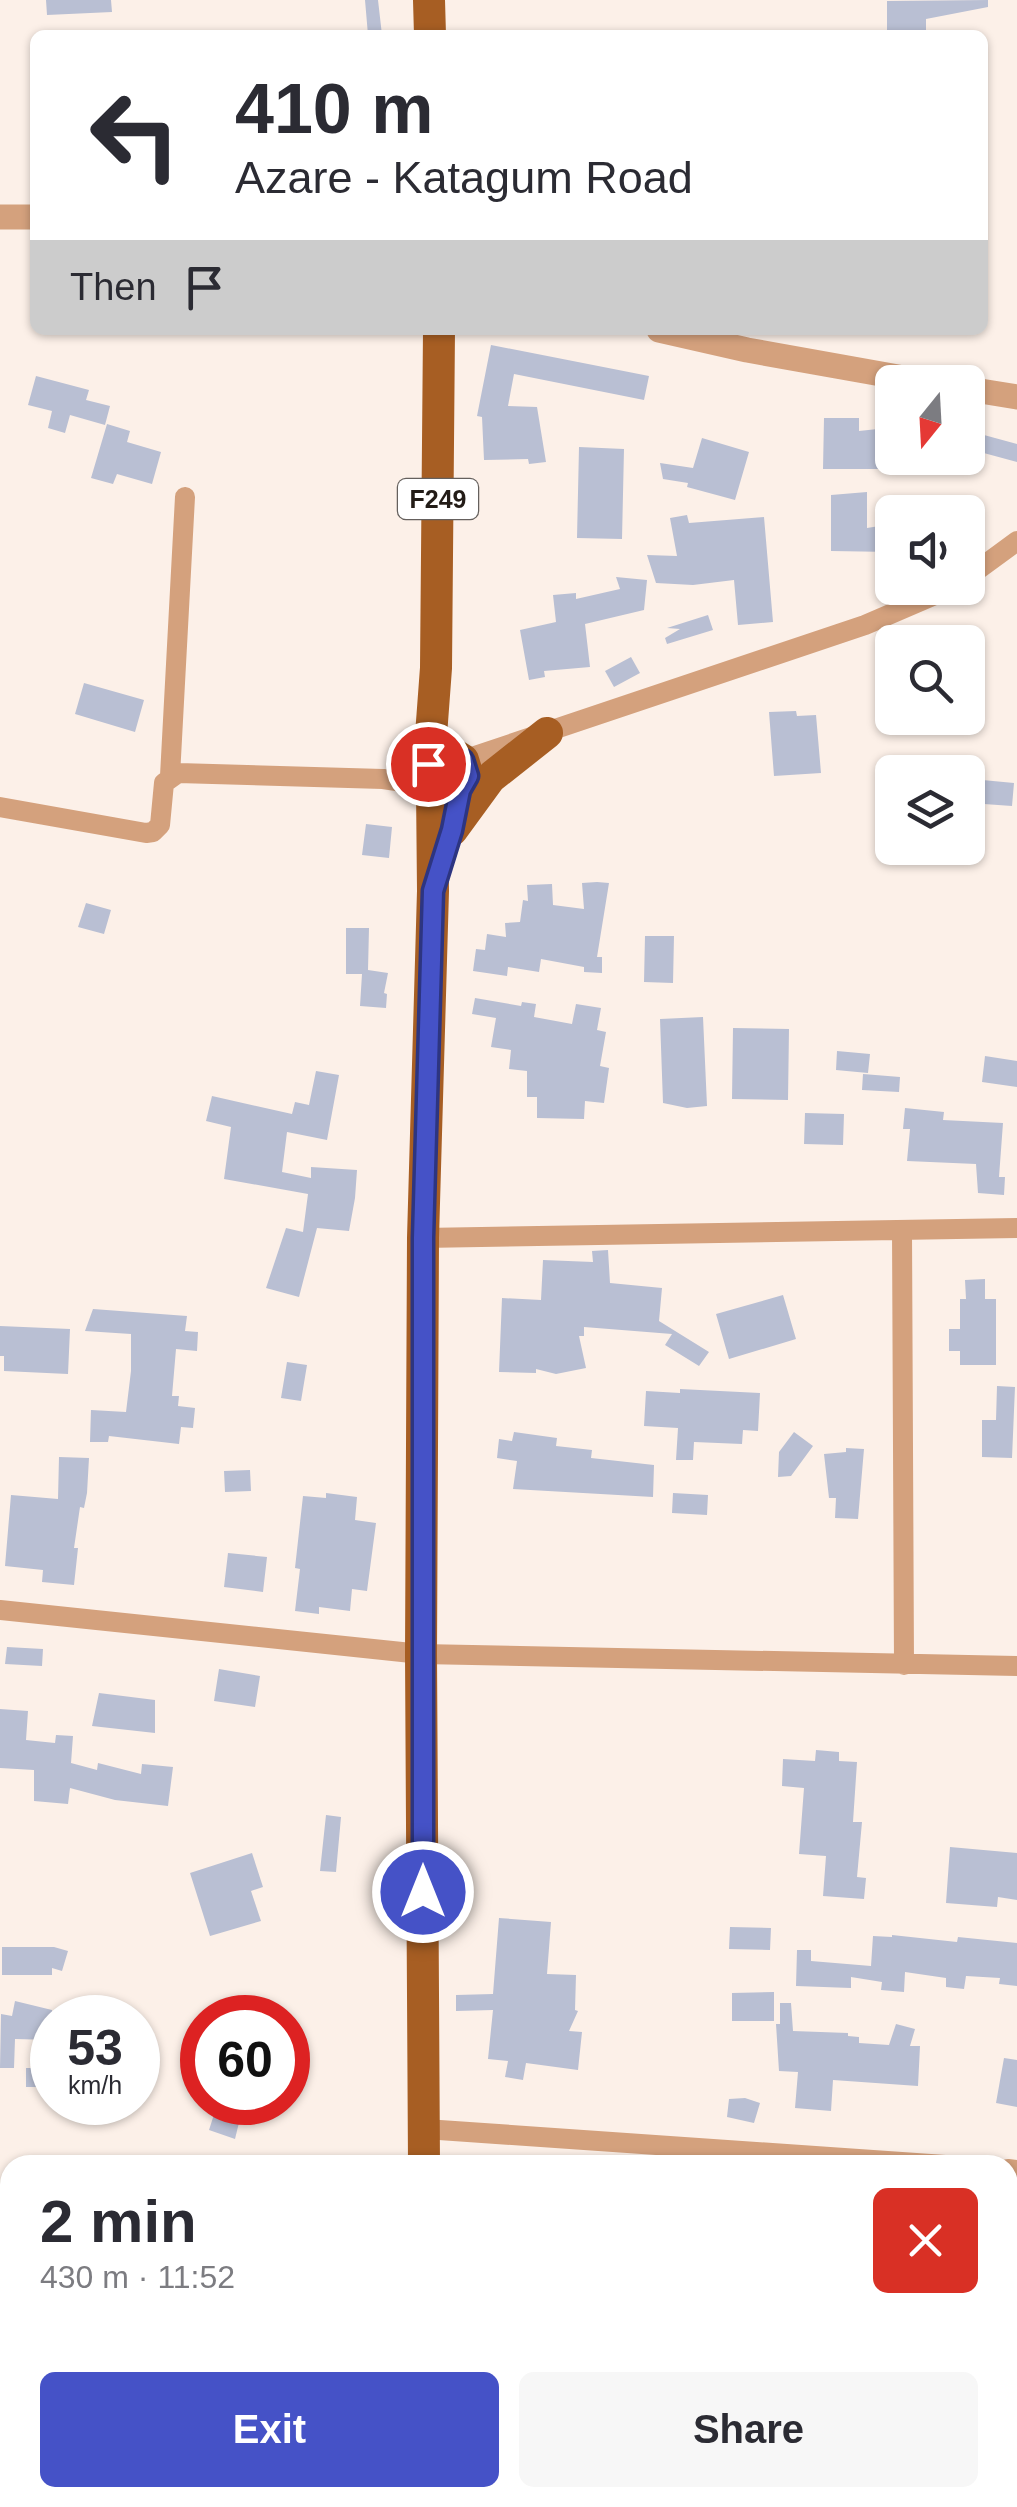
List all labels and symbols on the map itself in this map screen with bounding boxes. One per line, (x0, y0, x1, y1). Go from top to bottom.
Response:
north arrow (875, 365, 985, 475)
road number: F249 (398, 479, 478, 519)
pin (386, 722, 471, 807)
position arrow (371, 1840, 475, 1944)
speed limit sign: 60 (180, 1995, 310, 2125)

